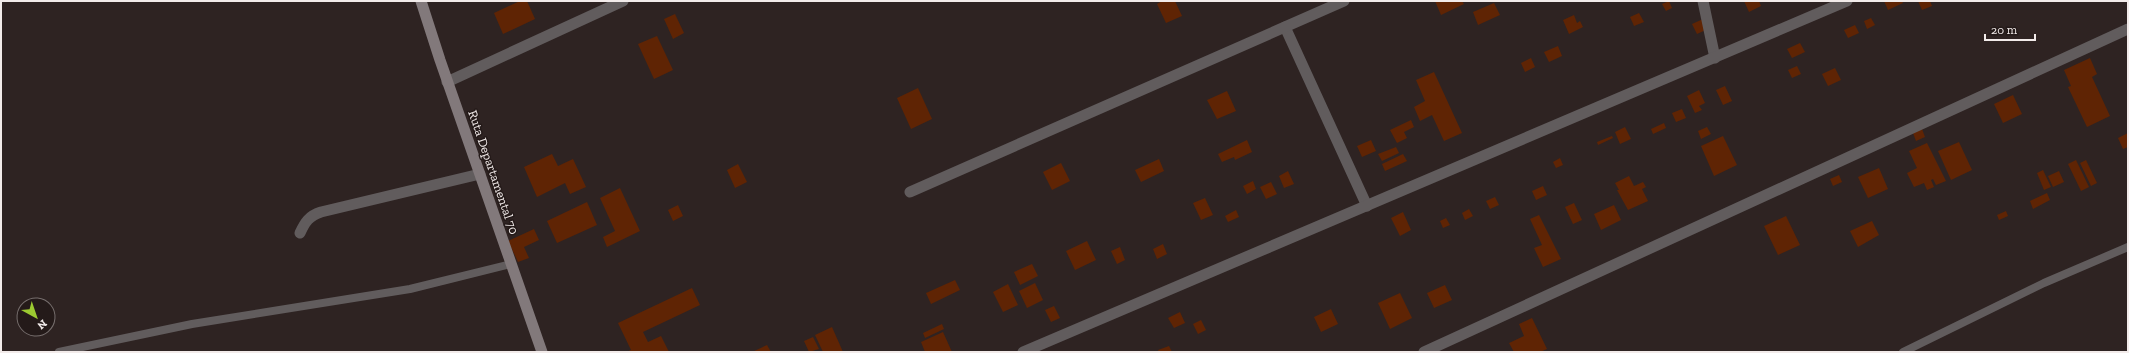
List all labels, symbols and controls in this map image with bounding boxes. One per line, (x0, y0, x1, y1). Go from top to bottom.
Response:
scale bar (1985, 16, 2035, 42)
text: 20 m (1991, 23, 2018, 37)
street label: Ruta Departamental 70 (465, 108, 522, 236)
north arrow (16, 297, 56, 337)
text: N (34, 317, 49, 332)

